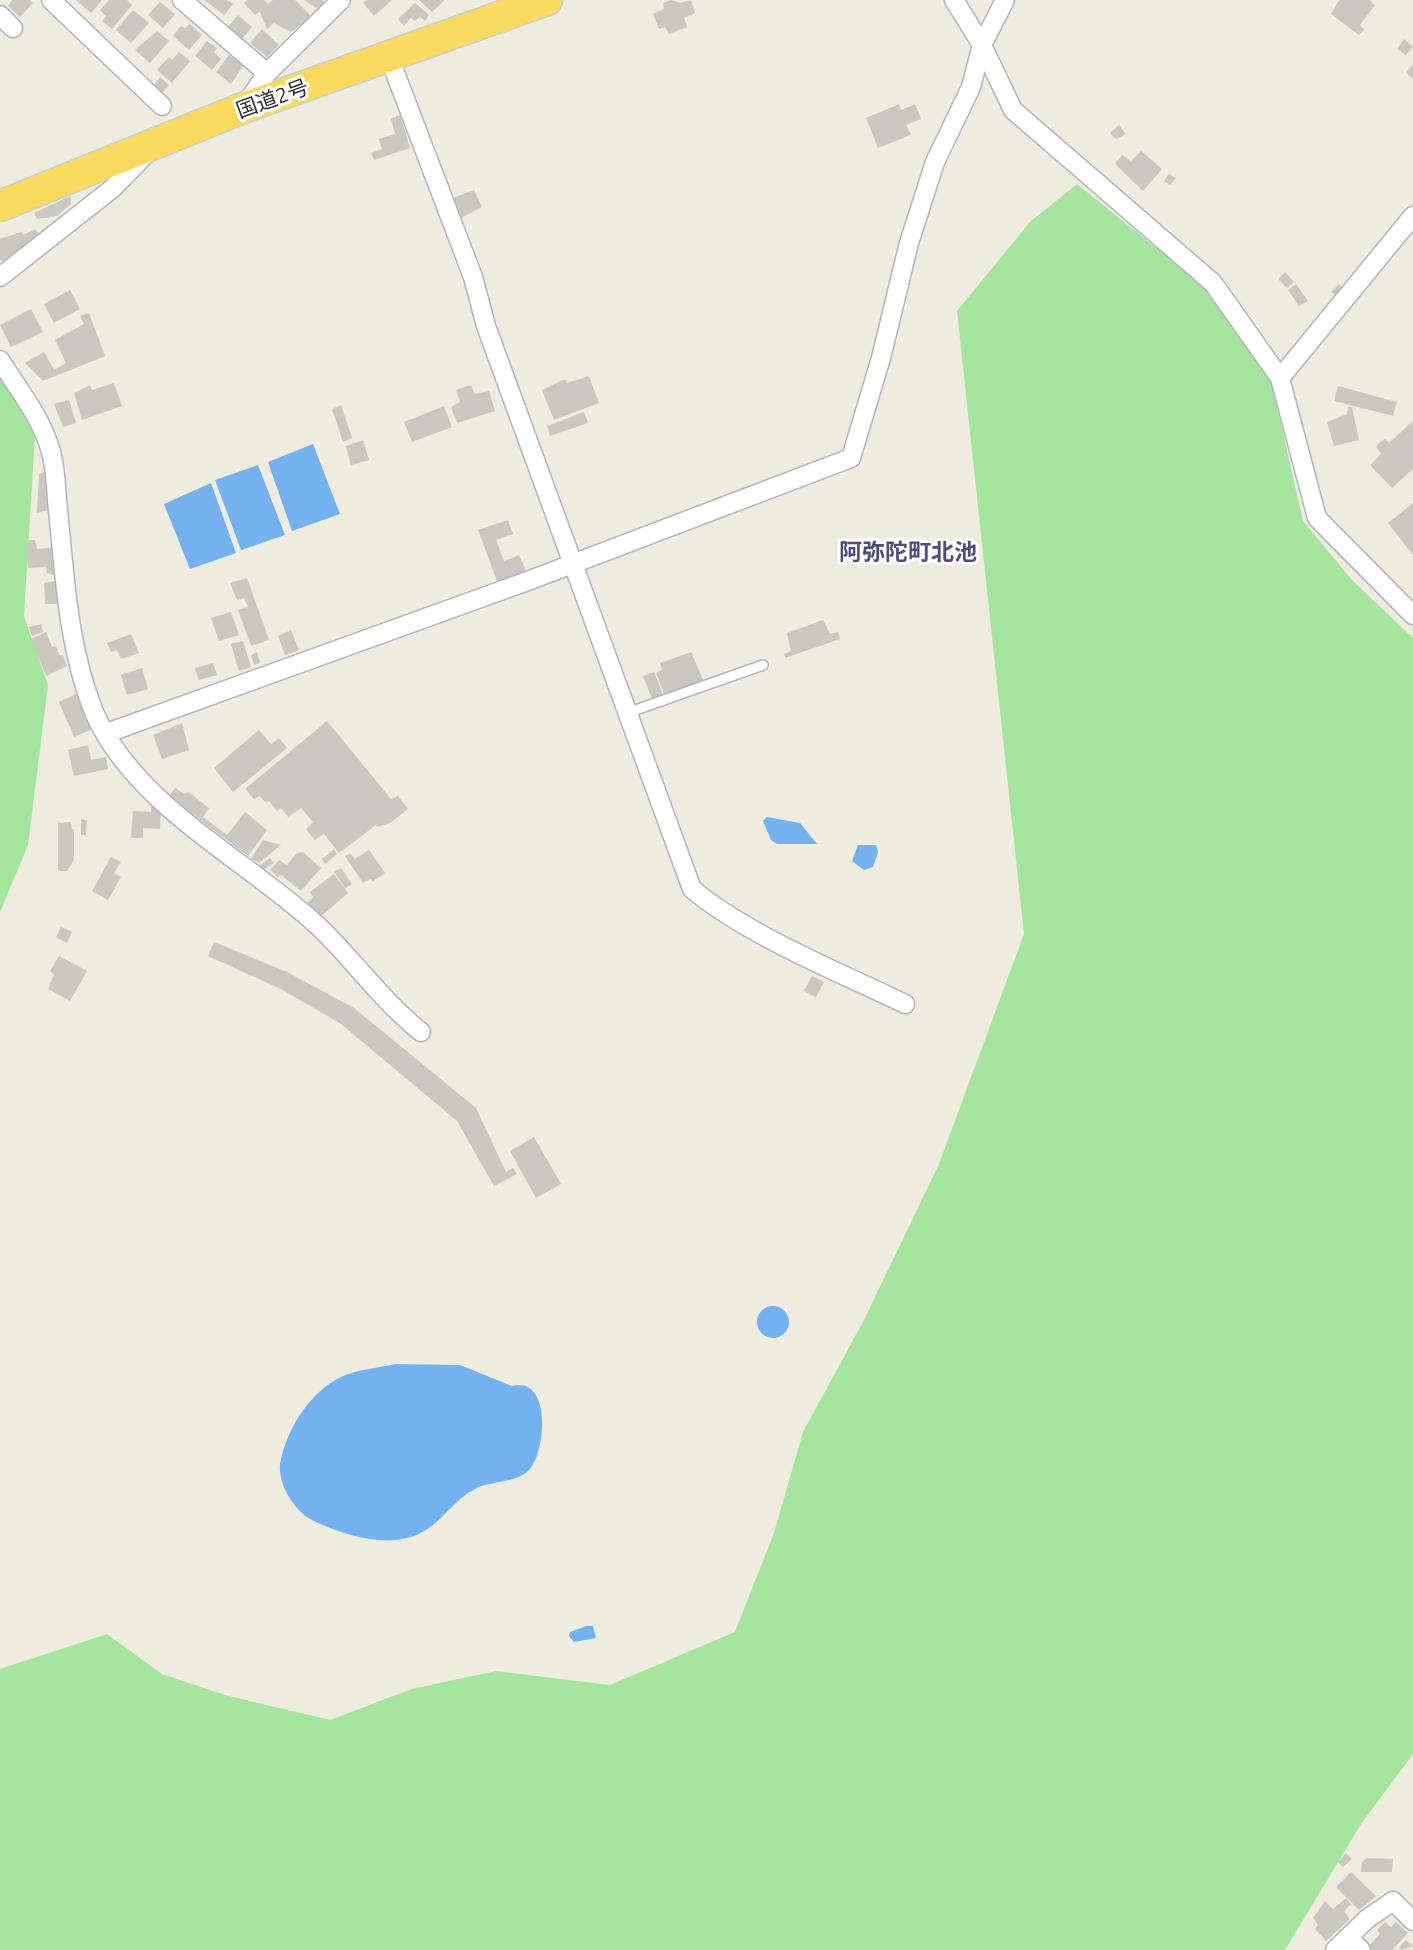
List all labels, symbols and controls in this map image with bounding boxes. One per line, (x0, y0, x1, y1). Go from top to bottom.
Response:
street label: 国道2号 (233, 74, 311, 122)
district label: 阿弥陀町北池 (839, 539, 977, 564)

